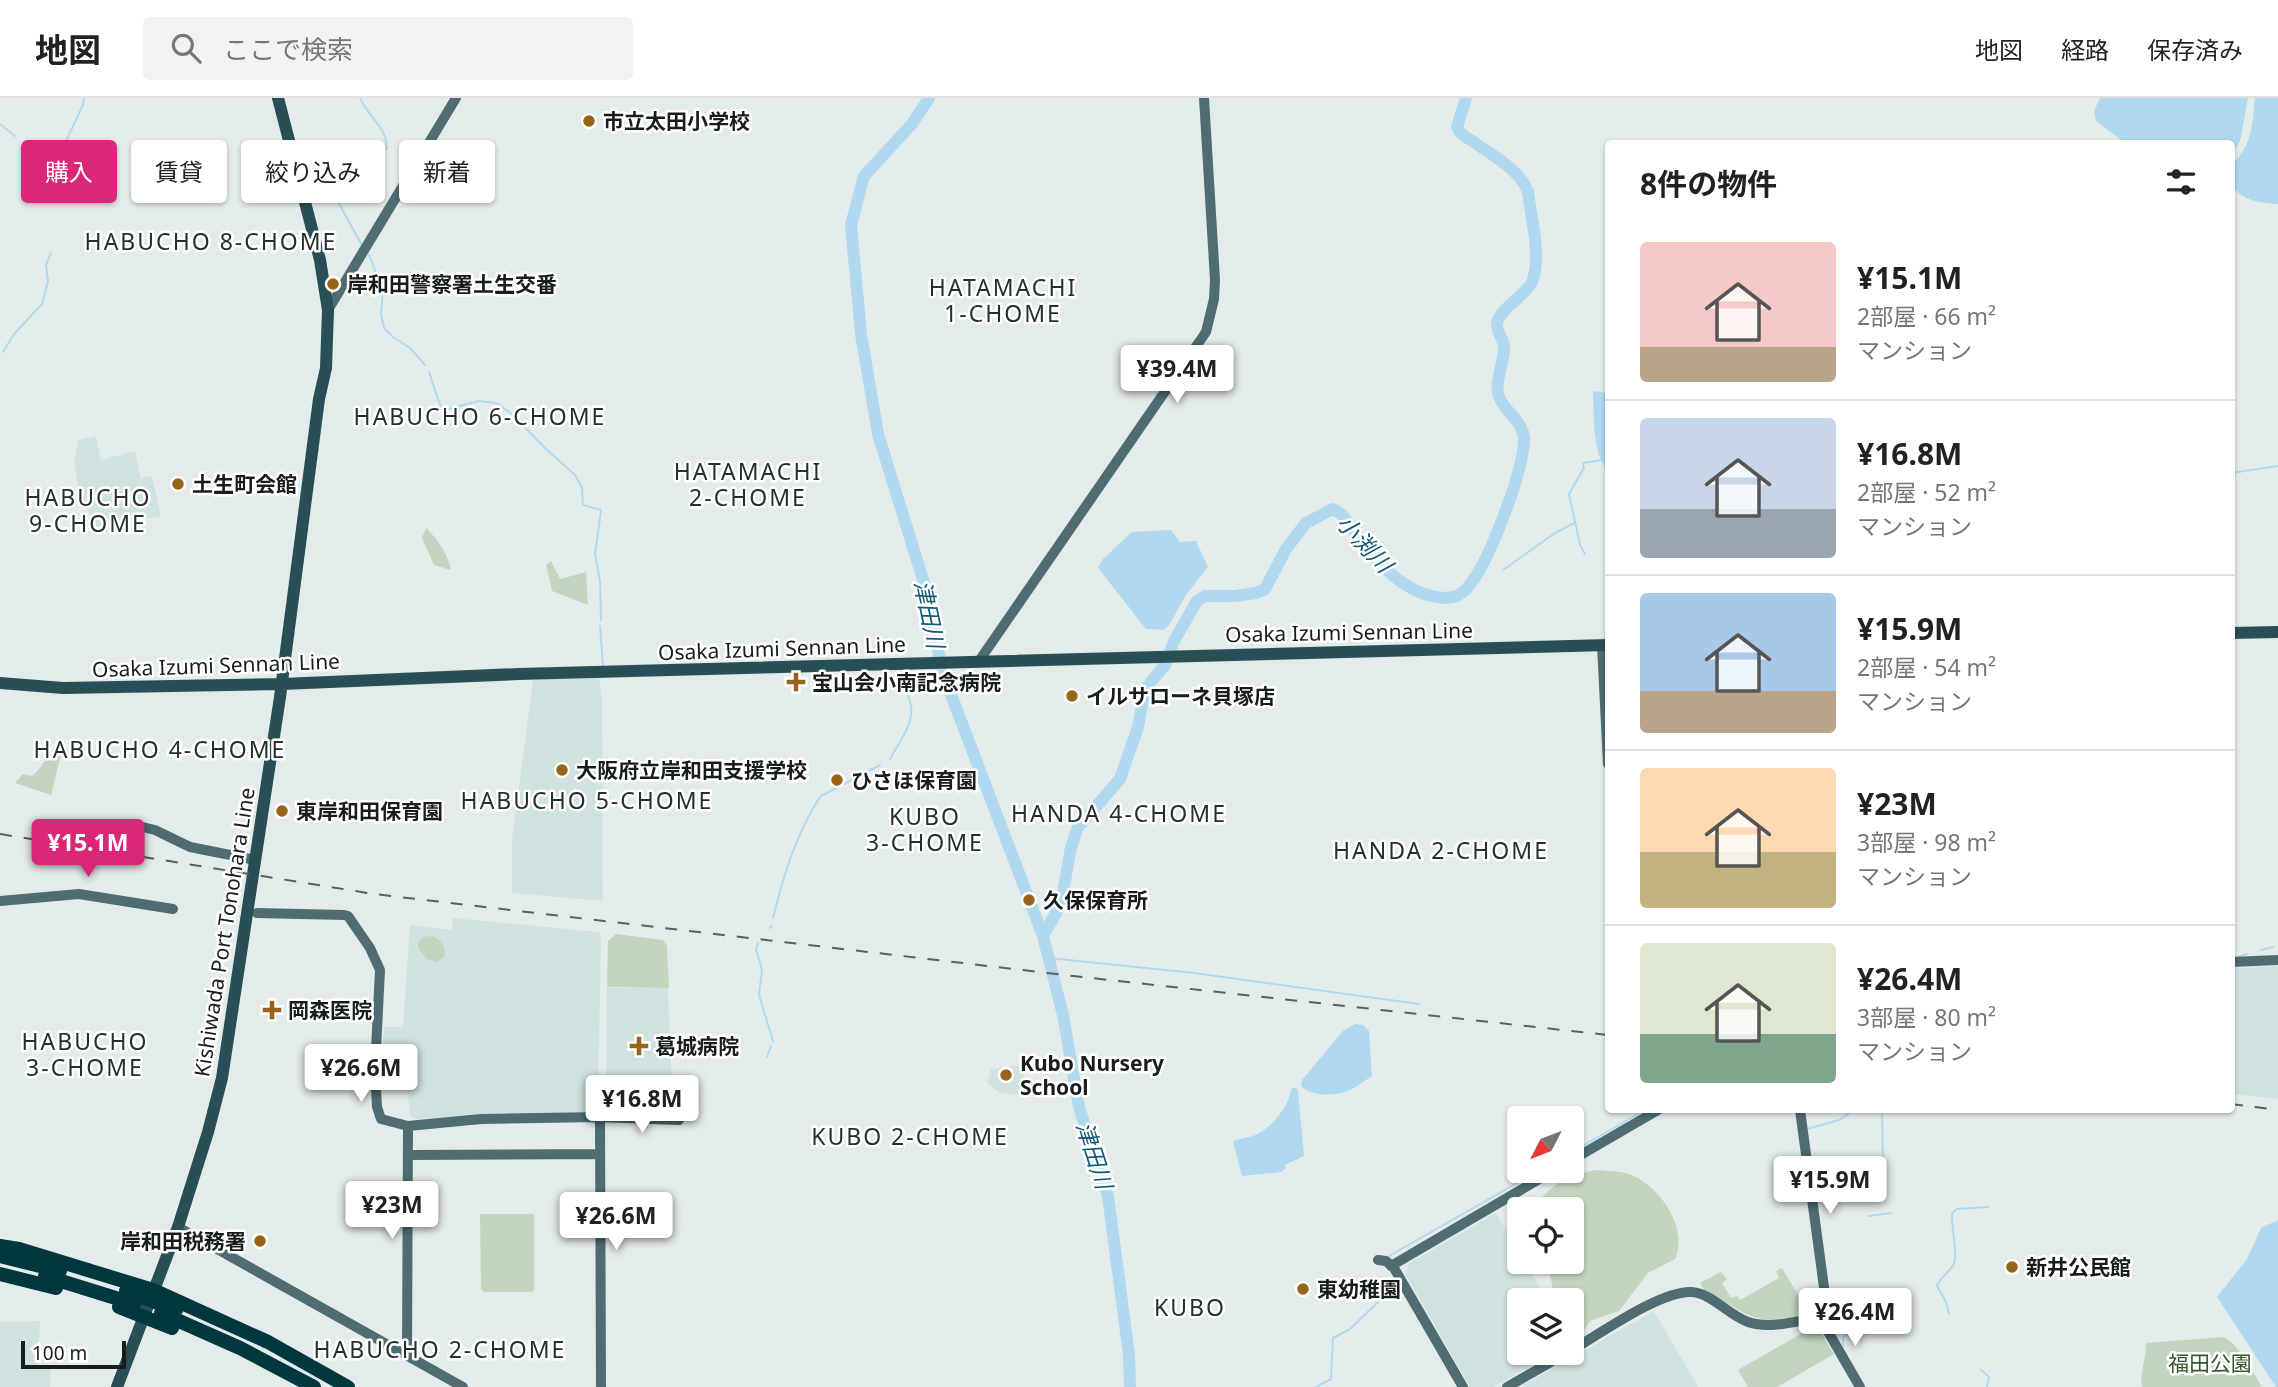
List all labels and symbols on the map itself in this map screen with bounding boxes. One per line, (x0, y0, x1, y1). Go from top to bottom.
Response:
place label: 市立太田小学校 (603, 107, 750, 135)
marker: 市立太田小学校 (581, 113, 597, 129)
district label: HABUCHO 8-CHOME (85, 225, 337, 257)
place label: 岸和田警察署土生交番 (347, 270, 557, 298)
district label: HATAMACHI 1-CHOME (929, 271, 1077, 329)
marker: 岸和田警察署土生交番 (325, 276, 341, 292)
pin: ¥39.4M (1120, 345, 1234, 405)
district label: HABUCHO 6-CHOME (354, 400, 606, 432)
district label: HATAMACHI 2-CHOME (674, 455, 822, 513)
place label: 土生町会館 (192, 470, 297, 498)
marker: 土生町会館 (170, 476, 186, 492)
district label: HABUCHO 9-CHOME (24, 481, 152, 539)
water label: 小渕川 (1330, 507, 1402, 581)
water label: 津田川 (907, 577, 953, 654)
street label: Osaka Izumi Sennan Line (1225, 616, 1473, 648)
street label: Osaka Izumi Sennan Line (658, 630, 906, 666)
street label: Osaka Izumi Sennan Line (92, 647, 340, 683)
place label: 宝山会小南記念病院 (812, 668, 1001, 696)
marker: 宝山会小南記念病院 (786, 672, 806, 692)
place label: イルサローネ貝塚店 (1086, 682, 1275, 710)
marker: イルサローネ貝塚店 (1064, 688, 1080, 704)
district label: HABUCHO 4-CHOME (34, 733, 286, 765)
place label: 大阪府立岸和田支援学校 (576, 756, 807, 784)
marker: 大阪府立岸和田支援学校 (554, 762, 570, 778)
place label: ひさほ保育園 (851, 766, 977, 794)
marker: ひさほ保育園 (829, 772, 845, 788)
district label: HABUCHO 5-CHOME (461, 784, 713, 816)
street label: Kishiwada Port Tonohara Line (187, 785, 261, 1079)
place label: 東岸和田保育園 (296, 797, 443, 825)
district label: HANDA 4-CHOME (1011, 797, 1227, 829)
district label: KUBO 3-CHOME (866, 800, 984, 858)
marker: 東岸和田保育園 (274, 803, 290, 819)
pin: ¥15.1M (31, 820, 145, 879)
district label: HANDA 2-CHOME (1333, 834, 1549, 866)
place label: 久保保育所 (1043, 886, 1148, 914)
marker: 久保保育所 (1021, 892, 1037, 908)
place label: 岡森医院 (288, 996, 372, 1024)
marker: 岡森医院 (262, 1000, 282, 1020)
district label: HABUCHO 3-CHOME (21, 1025, 149, 1083)
place label: 葛城病院 (655, 1032, 739, 1060)
marker: 葛城病院 (629, 1036, 649, 1056)
pin: ¥26.6M (304, 1044, 418, 1104)
place label: Kubo Nursery School (1020, 1049, 1164, 1101)
marker: Kubo Nursery School (998, 1067, 1014, 1083)
pin: ¥16.8M (585, 1076, 699, 1135)
north arrow (1507, 1106, 1584, 1183)
water label: 津田川 (1069, 1117, 1122, 1196)
district label: KUBO 2-CHOME (811, 1120, 1009, 1152)
pin: ¥15.9M (1773, 1156, 1887, 1216)
pin: ¥23M (351, 1182, 433, 1241)
pin: ¥26.6M (559, 1192, 673, 1252)
place label: 岸和田税務署 (120, 1227, 246, 1255)
marker: 岸和田税務署 (252, 1233, 268, 1249)
place label: 新井公民館 (2026, 1253, 2131, 1281)
marker: 新井公民館 (2004, 1259, 2020, 1275)
place label: 東幼稚園 (1317, 1275, 1401, 1303)
marker: 東幼稚園 (1295, 1281, 1311, 1297)
pin: ¥26.4M (1798, 1288, 1912, 1348)
district label: KUBO (1154, 1291, 1226, 1323)
district label: HABUCHO 2-CHOME (314, 1333, 566, 1365)
scale bar (21, 1338, 126, 1370)
park label: 福田公園 (2168, 1349, 2252, 1377)

